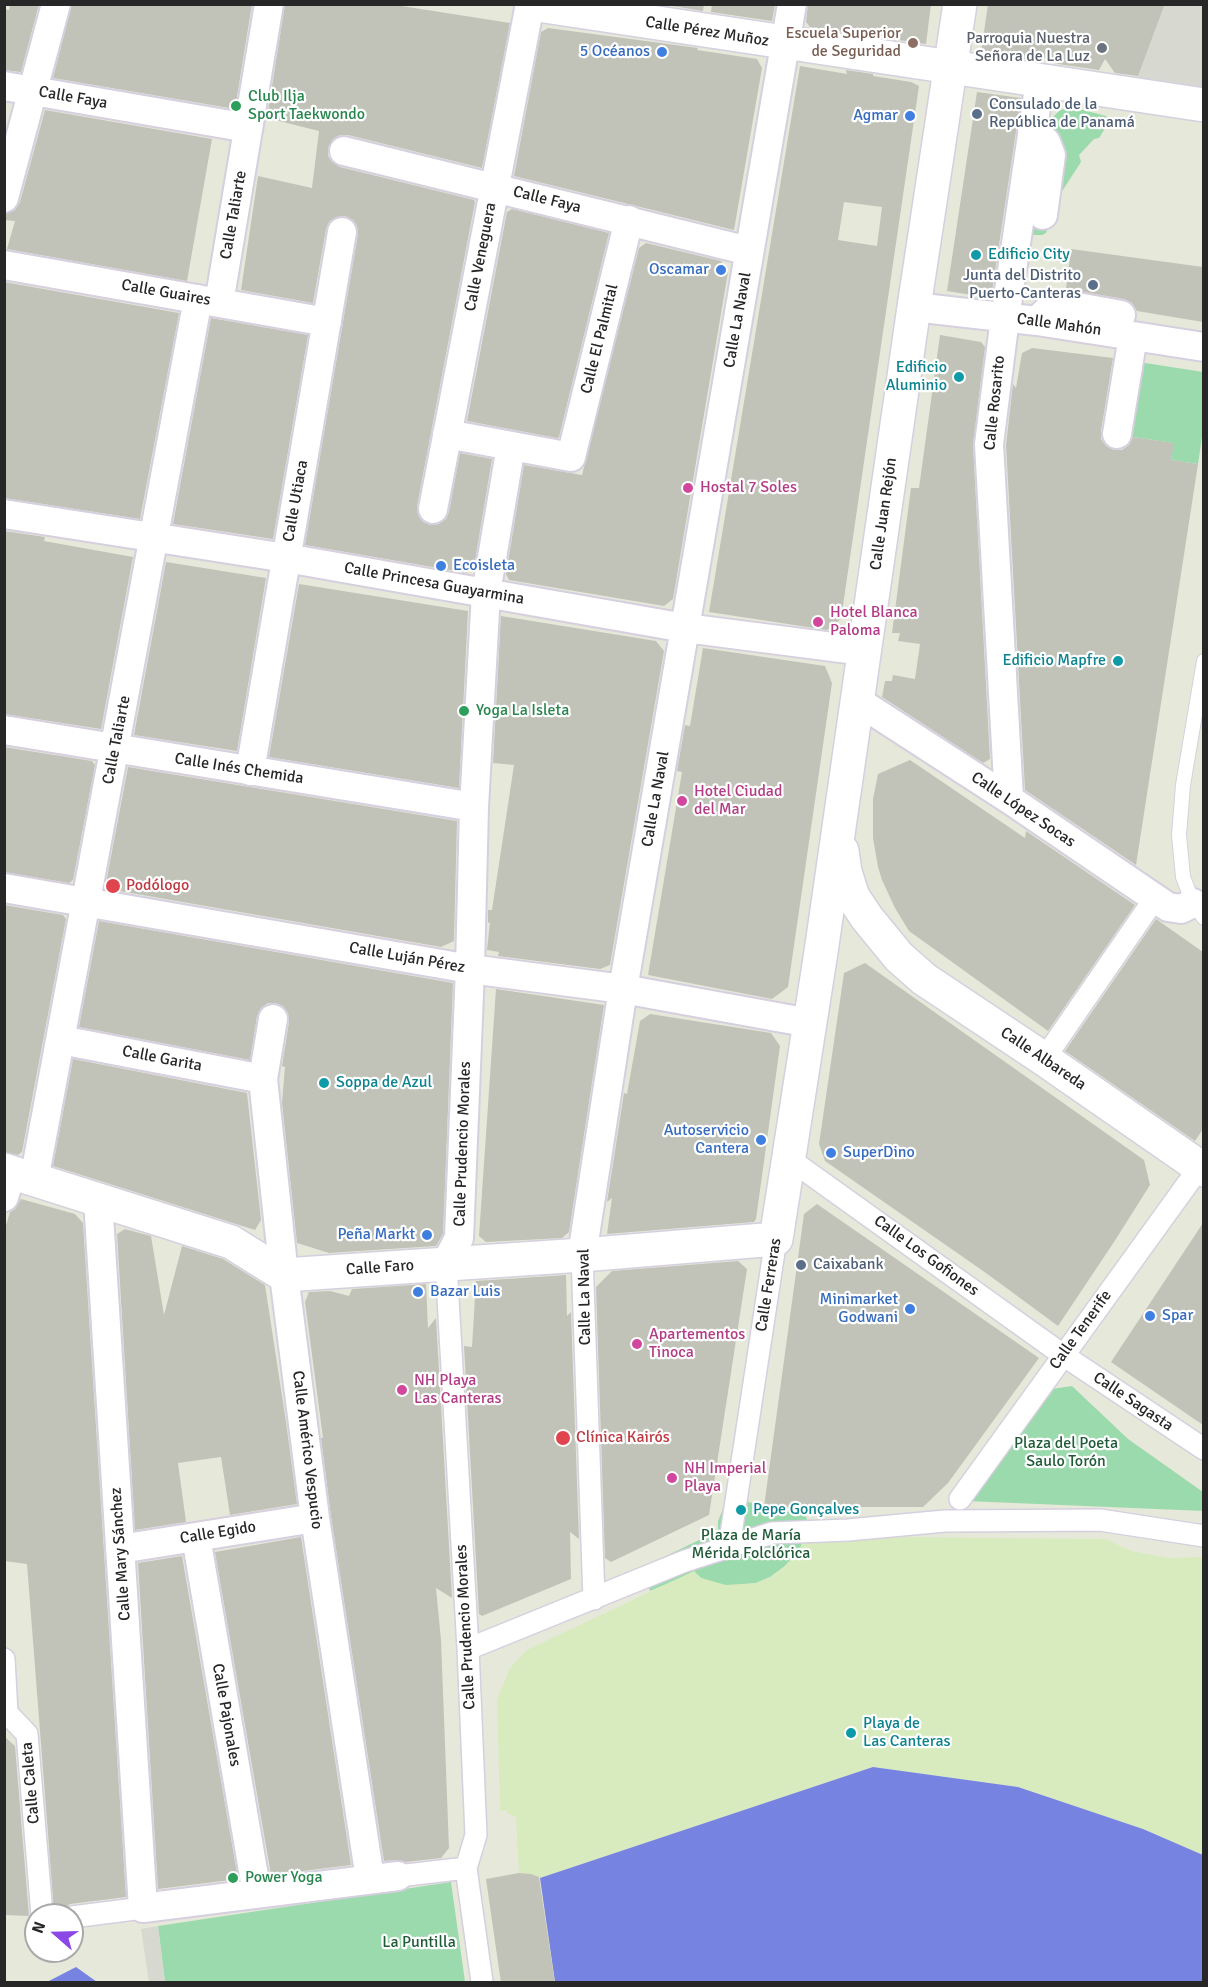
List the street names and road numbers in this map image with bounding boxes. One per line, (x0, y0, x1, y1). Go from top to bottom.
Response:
street label: Calle Pérez Muñoz (644, 13, 770, 51)
street label: Calle Faya (37, 83, 109, 113)
street label: Calle Taliarte (217, 169, 251, 261)
street label: Calle Faya (511, 182, 583, 218)
street label: Calle Veneguera (461, 201, 501, 313)
street label: Calle La Naval (720, 271, 756, 369)
street label: Calle Guaires (120, 276, 212, 310)
street label: Calle El Palmital (577, 282, 623, 396)
street label: Calle Mahón (1016, 310, 1102, 340)
street label: Calle Rosarito (980, 355, 1010, 451)
street label: Calle Juan Rejón (867, 456, 901, 572)
street label: Calle Utiaca (279, 459, 313, 543)
street label: Calle Princesa Guayarmina (342, 559, 526, 609)
street label: Calle Taliarte (99, 694, 135, 786)
street label: Calle Inés Chemida (173, 749, 305, 789)
street label: Calle La Naval (638, 750, 674, 848)
street label: Calle López Socas (967, 768, 1079, 852)
street label: Calle Luján Pérez (348, 938, 466, 978)
street label: Calle Albareda (996, 1023, 1090, 1095)
street label: Calle Garita (121, 1042, 203, 1076)
street label: Calle Prudencio Morales (451, 1061, 475, 1227)
street label: Calle Los Gofiones (870, 1212, 982, 1300)
street label: Calle Ferreras (752, 1237, 786, 1333)
street label: Calle La Naval (575, 1248, 595, 1346)
street label: Calle Faro (345, 1256, 415, 1280)
street label: Calle Tenerife (1046, 1287, 1116, 1373)
street label: Calle Sagasta (1089, 1368, 1177, 1436)
street label: Calle Américo Vespucio (288, 1370, 326, 1530)
street label: Calle Mary Sánchez (107, 1487, 135, 1621)
street label: Calle Egido (179, 1518, 257, 1548)
street label: Calle Prudencio Morales (452, 1544, 480, 1710)
street label: Calle Pajonales (207, 1662, 245, 1768)
street label: Calle Caleta (18, 1741, 44, 1825)

